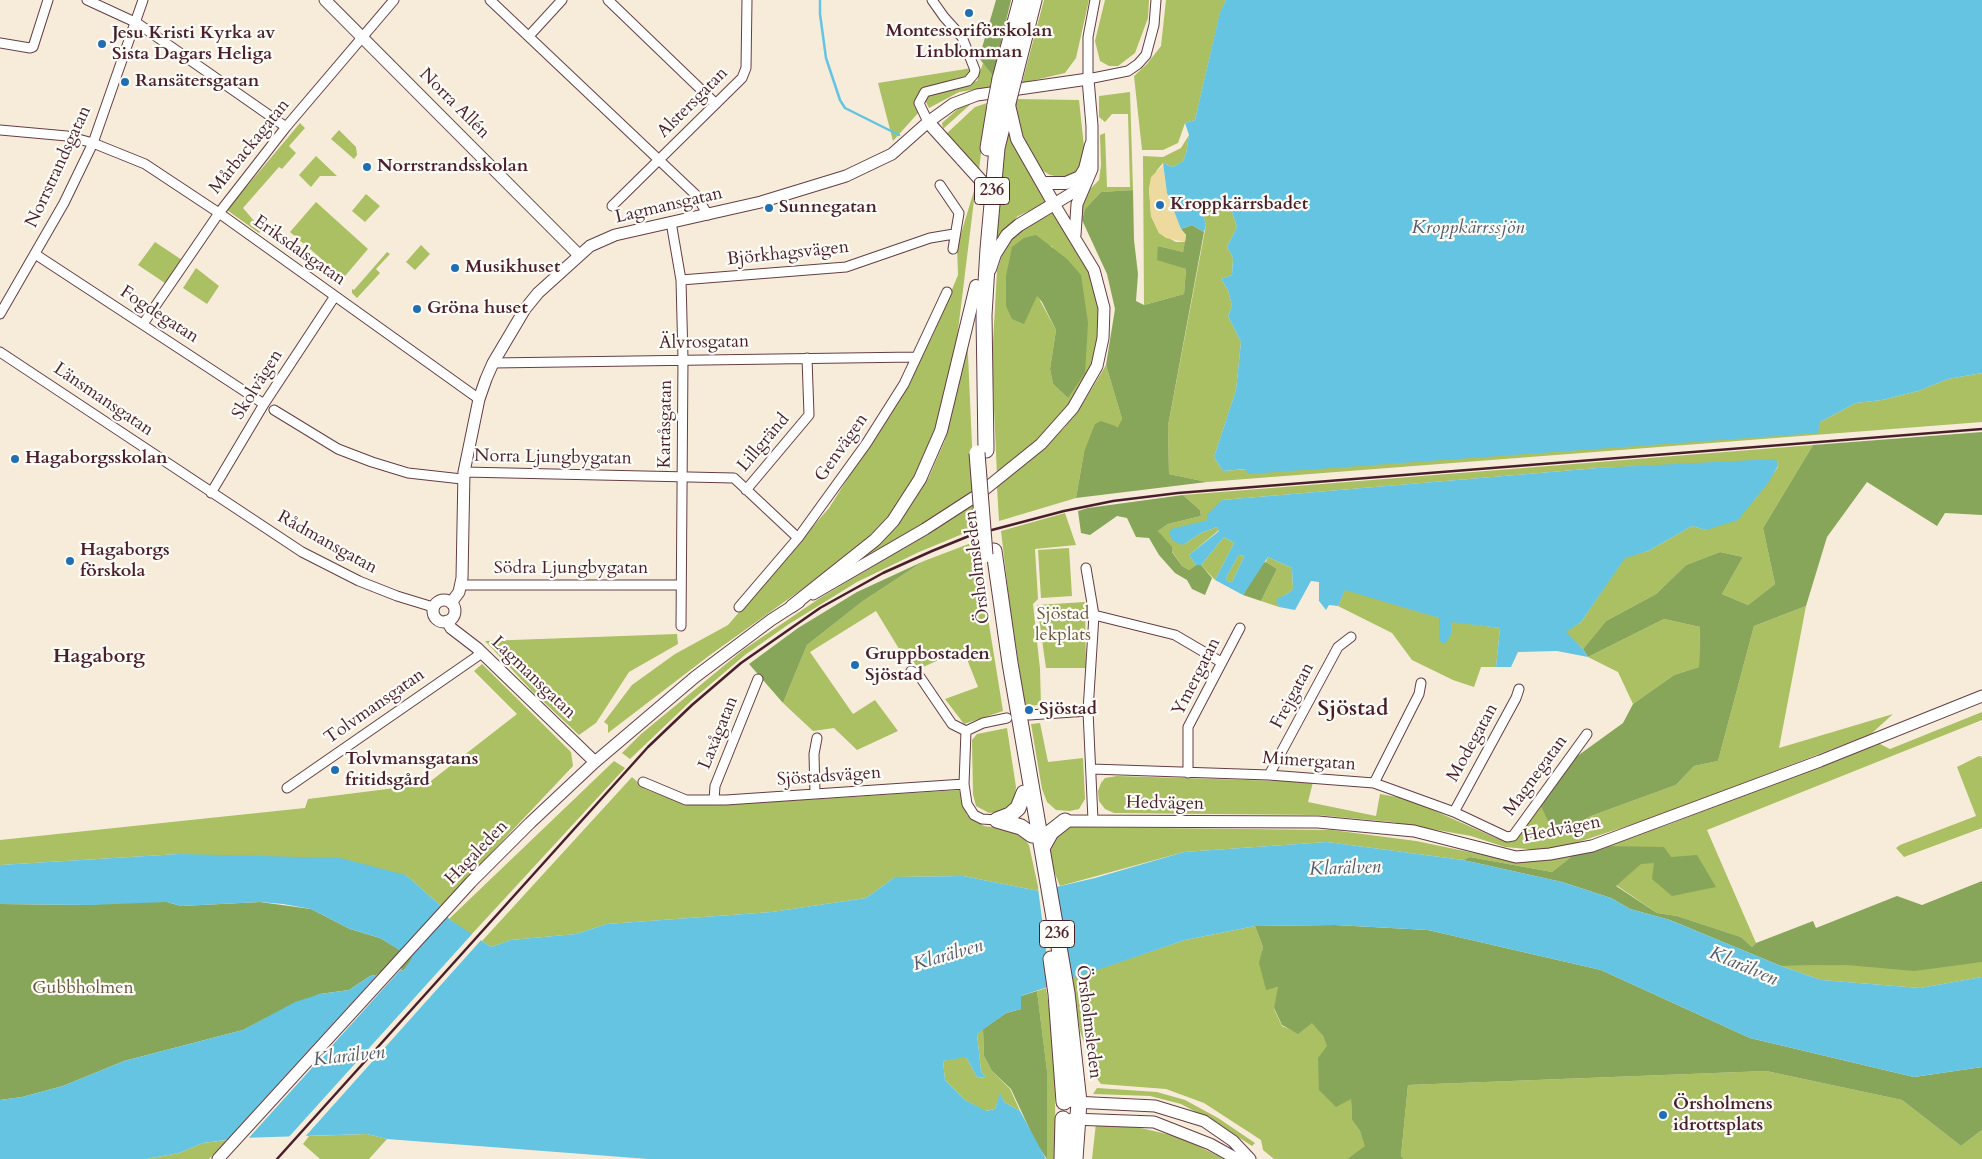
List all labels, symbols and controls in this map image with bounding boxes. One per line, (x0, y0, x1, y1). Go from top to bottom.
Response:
marker: Montessoriförskolan Linblomman (963, 7, 975, 19)
place label: Montessoriförskolan Linblomman (885, 21, 1053, 64)
place label: Jesu Kristi Kyrka av Sista Dagars Heliga (112, 23, 275, 66)
marker: Jesu Kristi Kyrka av Sista Dagars Heliga (96, 38, 108, 50)
street label: Alstersgatan (653, 63, 733, 143)
street label: Norra Allén (414, 64, 494, 144)
place label: Ransätersgatan (135, 71, 259, 93)
marker: Ransätersgatan (119, 76, 131, 88)
street label: Mårbackagatan (205, 95, 295, 199)
street label: Norrstrandsgatan (21, 103, 97, 231)
place label: Norrstrandsskolan (377, 156, 528, 178)
marker: Norrstrandsskolan (361, 161, 373, 173)
road number: 236 (974, 178, 1010, 205)
street label: Lagmansgatan (613, 183, 725, 229)
place label: Kroppkärrsbadet (1170, 194, 1308, 216)
place label: Sunnegatan (779, 197, 877, 219)
marker: Kroppkärrsbadet (1154, 199, 1166, 211)
marker: Sunnegatan (763, 202, 775, 214)
street label: Eriksdalsgatan (249, 211, 349, 291)
water label: Kroppkärrssjön (1411, 218, 1525, 240)
street label: Björkhagsvägen (726, 237, 850, 271)
place label: Musikhuset (465, 257, 560, 279)
marker: Musikhuset (449, 262, 461, 274)
street label: Fogdegatan (116, 282, 202, 348)
place label: Gröna huset (427, 298, 528, 320)
marker: Gröna huset (411, 303, 423, 315)
street label: Älvrosgatan (659, 331, 749, 355)
street label: Skolvägen (228, 346, 288, 424)
street label: Länsmansgatan (49, 359, 157, 441)
street label: Kartåsgatan (654, 379, 678, 469)
street label: Lillgränd (733, 409, 795, 477)
street label: Genvägen (811, 410, 873, 486)
street label: Norra Ljungbygatan (474, 446, 632, 470)
place label: Hagaborgsskolan (25, 448, 168, 470)
marker: Hagaborgsskolan (9, 453, 21, 465)
street label: Rådmansgatan (273, 507, 381, 579)
street label: Örsholmsleden (960, 509, 996, 625)
place label: Hagaborgs förskola (80, 540, 170, 582)
marker: Hagaborgs förskola (64, 555, 76, 567)
street label: Södra Ljungbygatan (494, 558, 648, 580)
park label: Sjöstad lekplats (1035, 604, 1091, 646)
street label: Lagmansgatan (486, 632, 580, 724)
street label: Ymergatan (1168, 634, 1226, 720)
place label: Gruppbostaden Sjöstad (865, 644, 990, 686)
district label: Hagaborg (53, 645, 145, 669)
marker: Gruppbostaden Sjöstad (849, 659, 861, 671)
street label: Frejgatan (1267, 659, 1319, 733)
street label: Tolvmansgatan (321, 664, 429, 750)
street label: Laxågatan (695, 693, 743, 773)
district label: Sjöstad (1318, 697, 1388, 723)
place label: Sjöstad (1039, 699, 1097, 721)
street label: Modegatan (1443, 700, 1503, 786)
marker: Sjöstad (1023, 704, 1035, 716)
street label: Magnegatan (1499, 731, 1573, 821)
street label: Mimergatan (1262, 748, 1356, 776)
place label: Tolvmansgatans fritidsgård (345, 749, 478, 792)
street label: Sjöstadsvägen (776, 763, 882, 791)
marker: Tolvmansgatans fritidsgård (329, 764, 341, 776)
street label: Hedvägen (1126, 793, 1204, 815)
street label: Hedvägen (1521, 812, 1603, 848)
street label: Hagaleden (441, 816, 513, 890)
water label: Klarälven (1309, 856, 1381, 882)
road number: 236 (1040, 921, 1074, 948)
water label: Klarälven (910, 935, 986, 977)
water label: Klarälven (1705, 942, 1781, 992)
street label: Örsholmsleden (1070, 964, 1106, 1080)
park label: Gubbholmen (32, 978, 134, 1000)
water label: Klarälven (312, 1042, 386, 1072)
place label: Örsholmens idrottsplats (1673, 1094, 1773, 1136)
marker: Örsholmens idrottsplats (1657, 1109, 1669, 1121)

